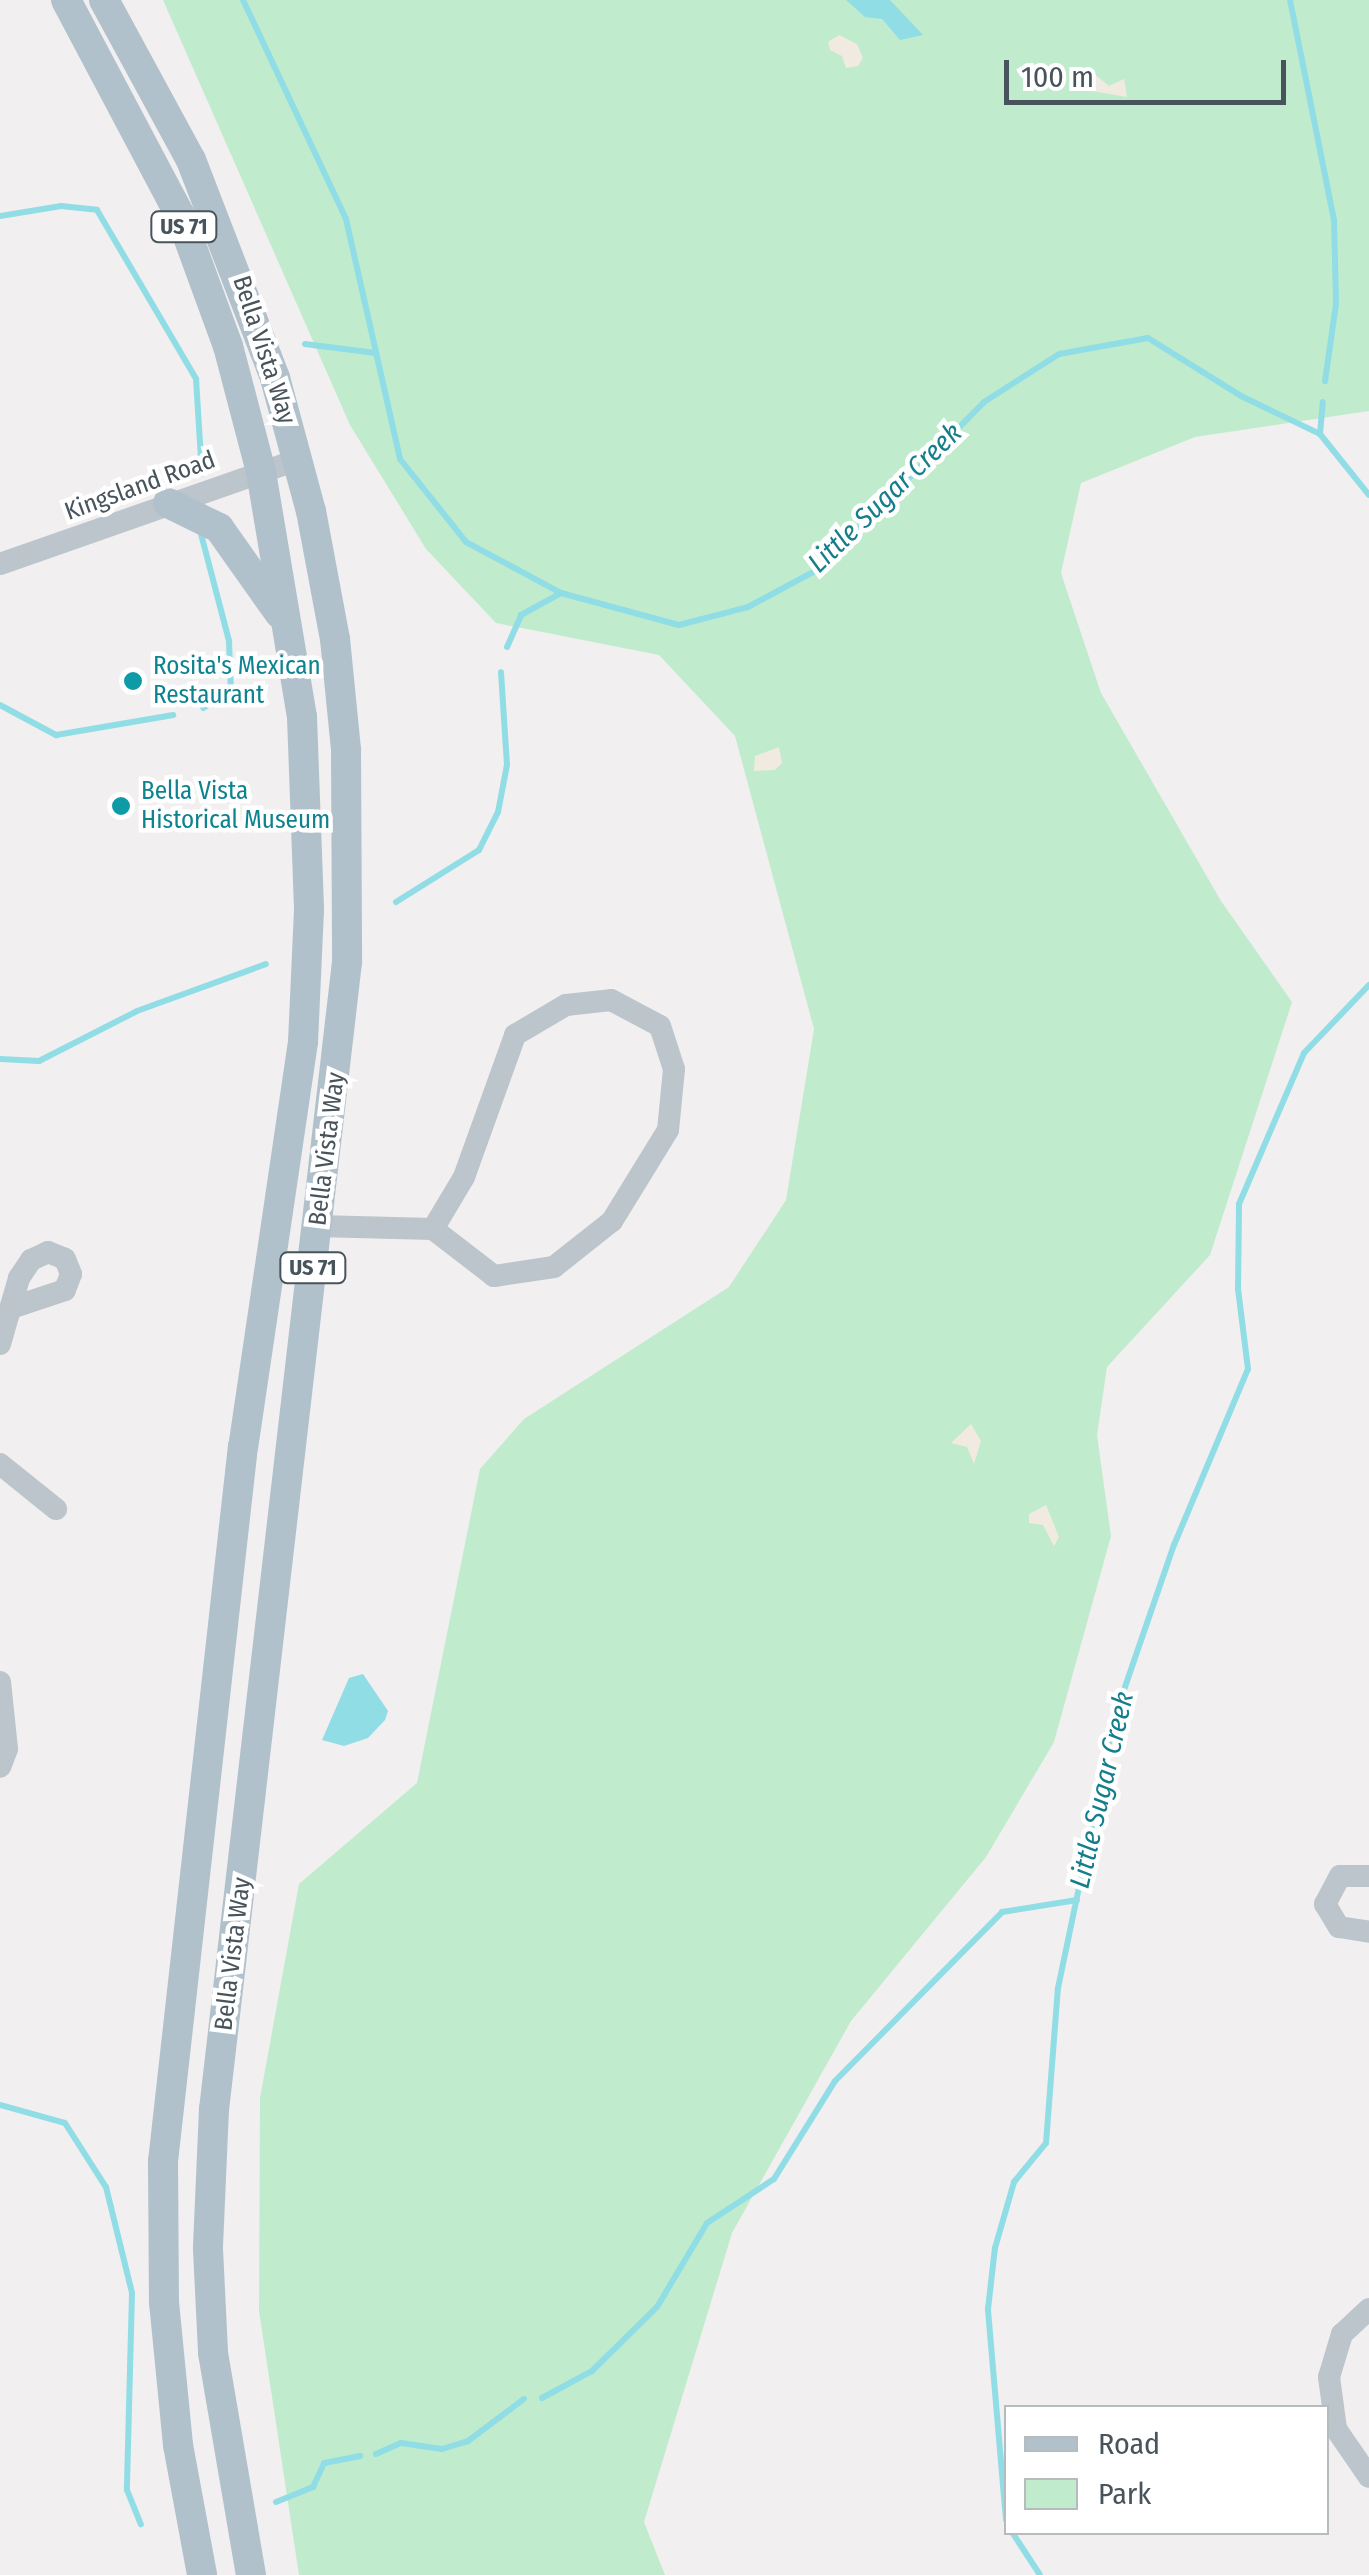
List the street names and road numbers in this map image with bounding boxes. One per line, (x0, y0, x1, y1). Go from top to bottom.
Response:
road number: US 71 (149, 210, 219, 244)
street label: Bella Vista Way (226, 272, 302, 428)
street label: Kingsland Road (61, 445, 219, 527)
street label: Bella Vista Way (303, 1071, 351, 1227)
road number: US 71 (278, 1251, 348, 1285)
street label: Bella Vista Way (209, 1876, 257, 2032)

